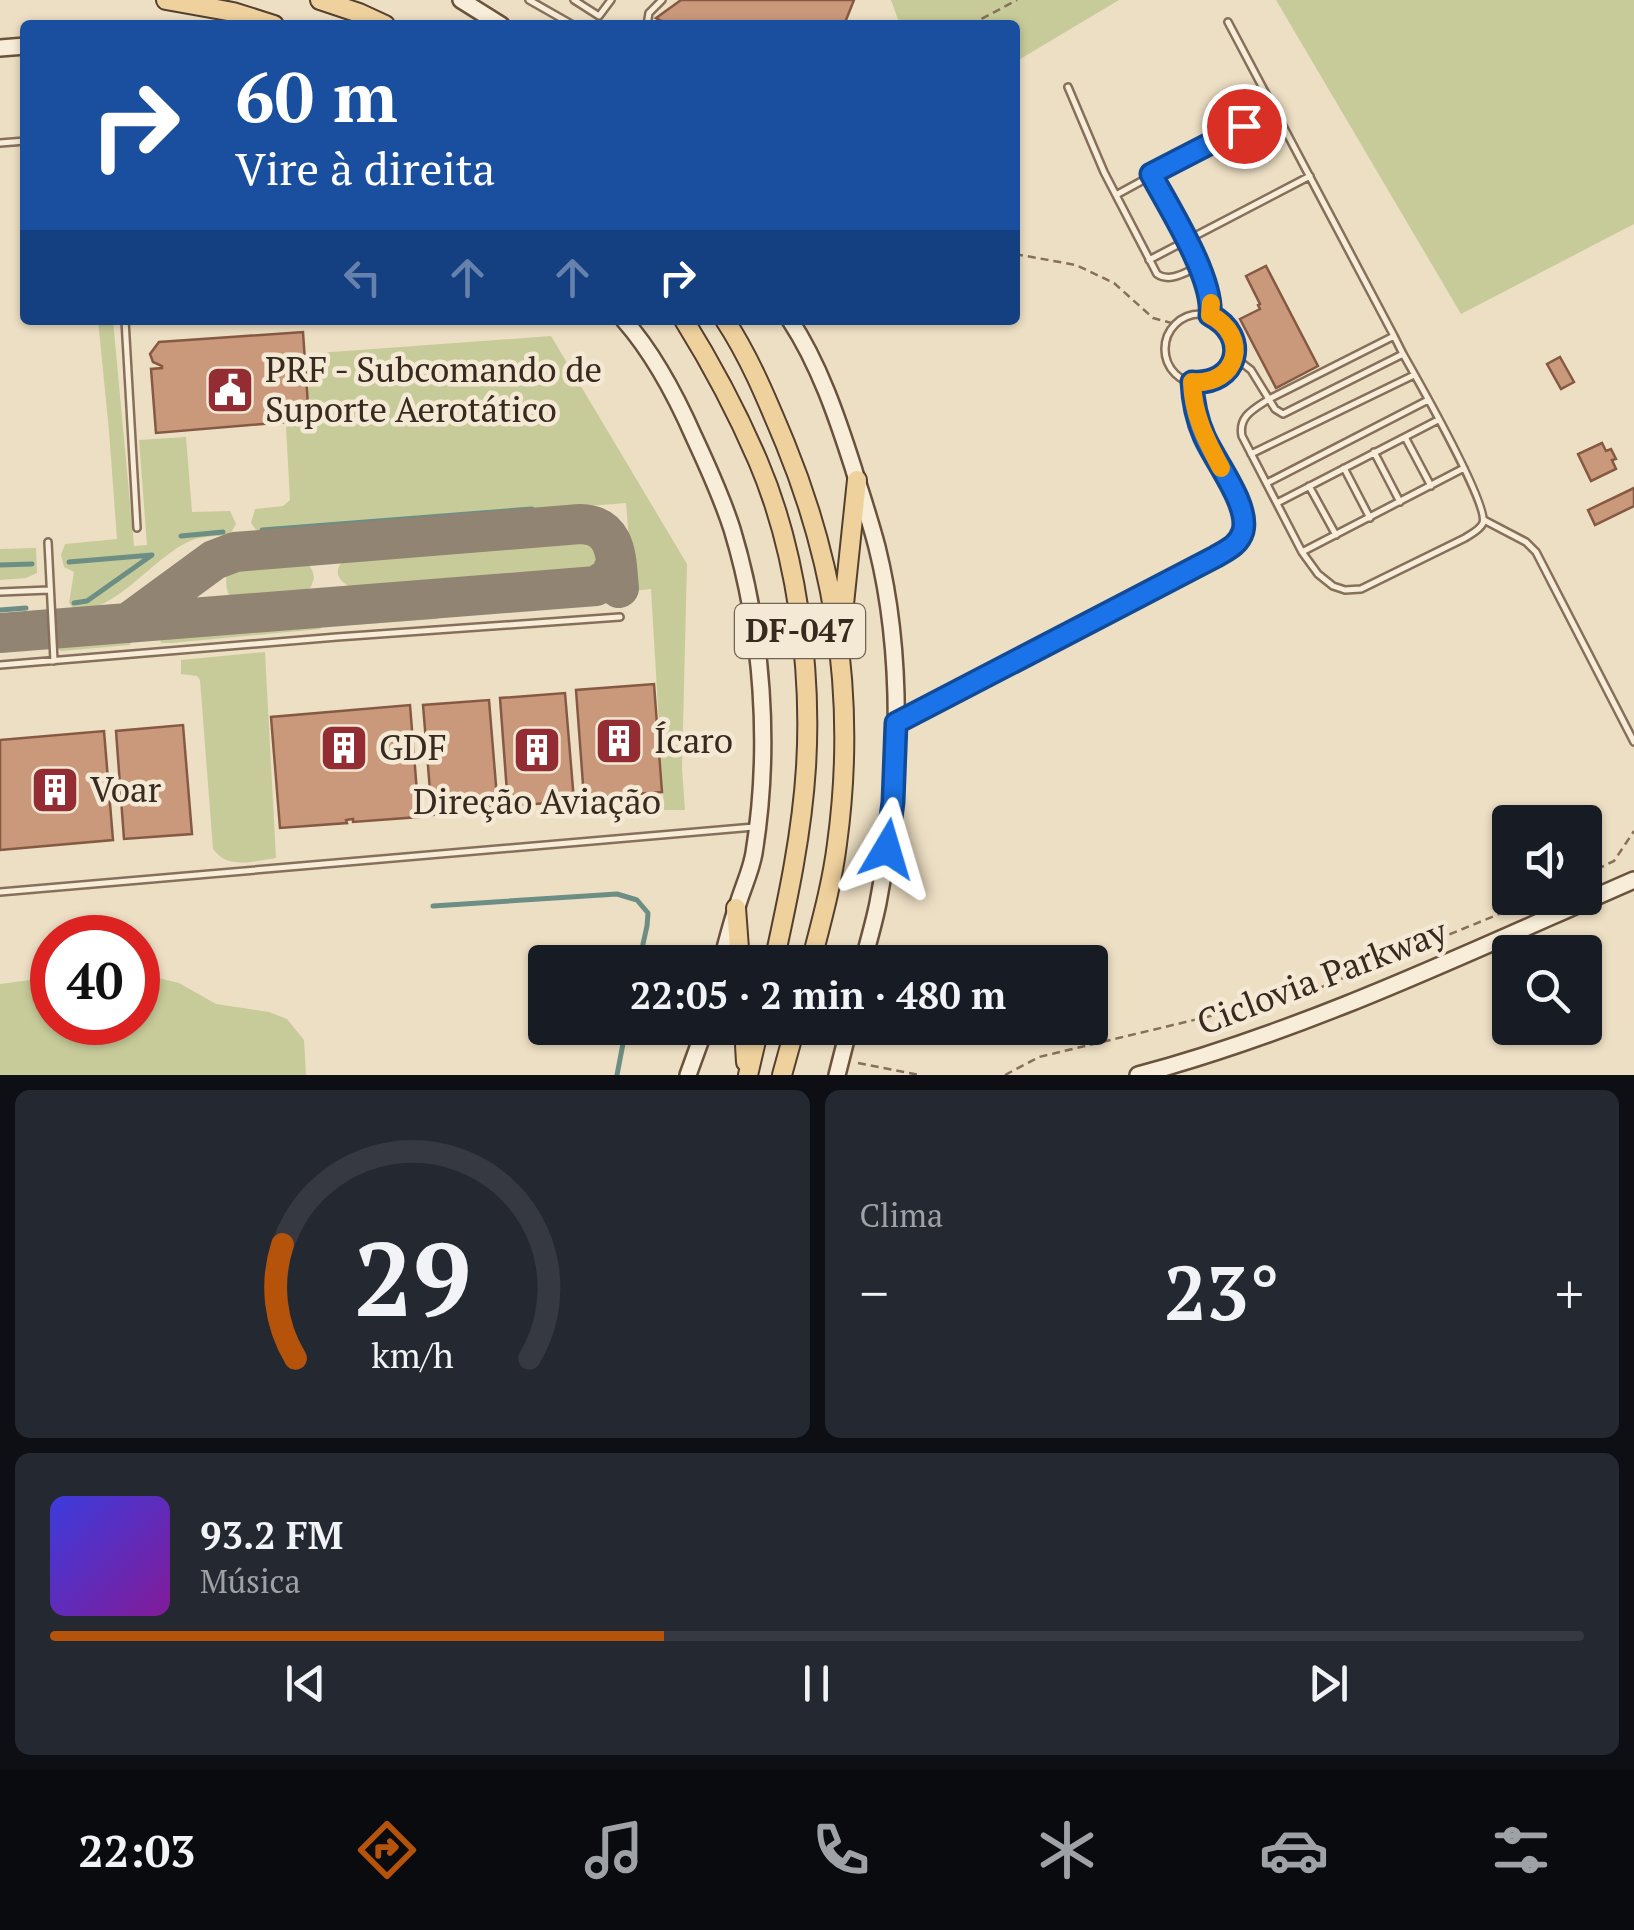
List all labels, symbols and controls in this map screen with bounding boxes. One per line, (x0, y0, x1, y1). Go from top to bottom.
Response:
text: 60 m (235, 49, 398, 142)
icon: right (70, 60, 200, 190)
pin (1202, 84, 1287, 169)
icon: arrive (1217, 99, 1272, 154)
text: Vire à direita (235, 138, 495, 198)
icon: left (335, 250, 390, 305)
icon: ahead (440, 250, 495, 305)
icon: ahead (545, 250, 600, 305)
icon: right (650, 250, 705, 305)
place label: PRF - Subcomando de Suporte Aerotático (265, 346, 602, 432)
public building icon: PRF - Subcomando de Suporte Aerotático (204, 364, 256, 416)
road number: DF-047 (735, 604, 865, 658)
building icon: Ícaro (593, 715, 645, 767)
place label: Ícaro (654, 717, 733, 763)
building icon: GDF (318, 722, 370, 774)
place label: GDF (379, 724, 447, 770)
building icon: Direção Aviação (511, 724, 563, 776)
building icon: Voar (29, 764, 81, 816)
place label: Voar (90, 766, 162, 812)
place label: Direção Aviação (413, 778, 661, 824)
position arrow (835, 797, 939, 901)
map controls (1492, 805, 1602, 1045)
button: sound (1492, 805, 1602, 915)
street label: Ciclovia Parkway (1190, 907, 1454, 1045)
speed limit sign: 40 (30, 915, 160, 1045)
button: search (1492, 935, 1602, 1045)
text: 22:05 · 2 min · 480 m (630, 970, 1006, 1020)
text: Clima (860, 1194, 943, 1236)
text: 29 (353, 1208, 471, 1346)
text: 23° (1164, 1242, 1280, 1341)
text: − (860, 1256, 889, 1329)
text: + (1555, 1256, 1584, 1329)
text: km/h (371, 1331, 454, 1378)
text: 93.2 FM (200, 1510, 343, 1560)
text: Música (200, 1560, 301, 1602)
icon: previous (278, 1656, 333, 1711)
icon: pause (789, 1656, 844, 1711)
icon: next (1301, 1656, 1356, 1711)
icon: directions (352, 1815, 422, 1885)
icon: music (579, 1815, 649, 1885)
icon: phone (806, 1815, 876, 1885)
icon: climate (1032, 1815, 1102, 1885)
icon: car (1259, 1815, 1329, 1885)
icon: filters (1486, 1815, 1556, 1885)
text: 22:03 (78, 1820, 195, 1880)

